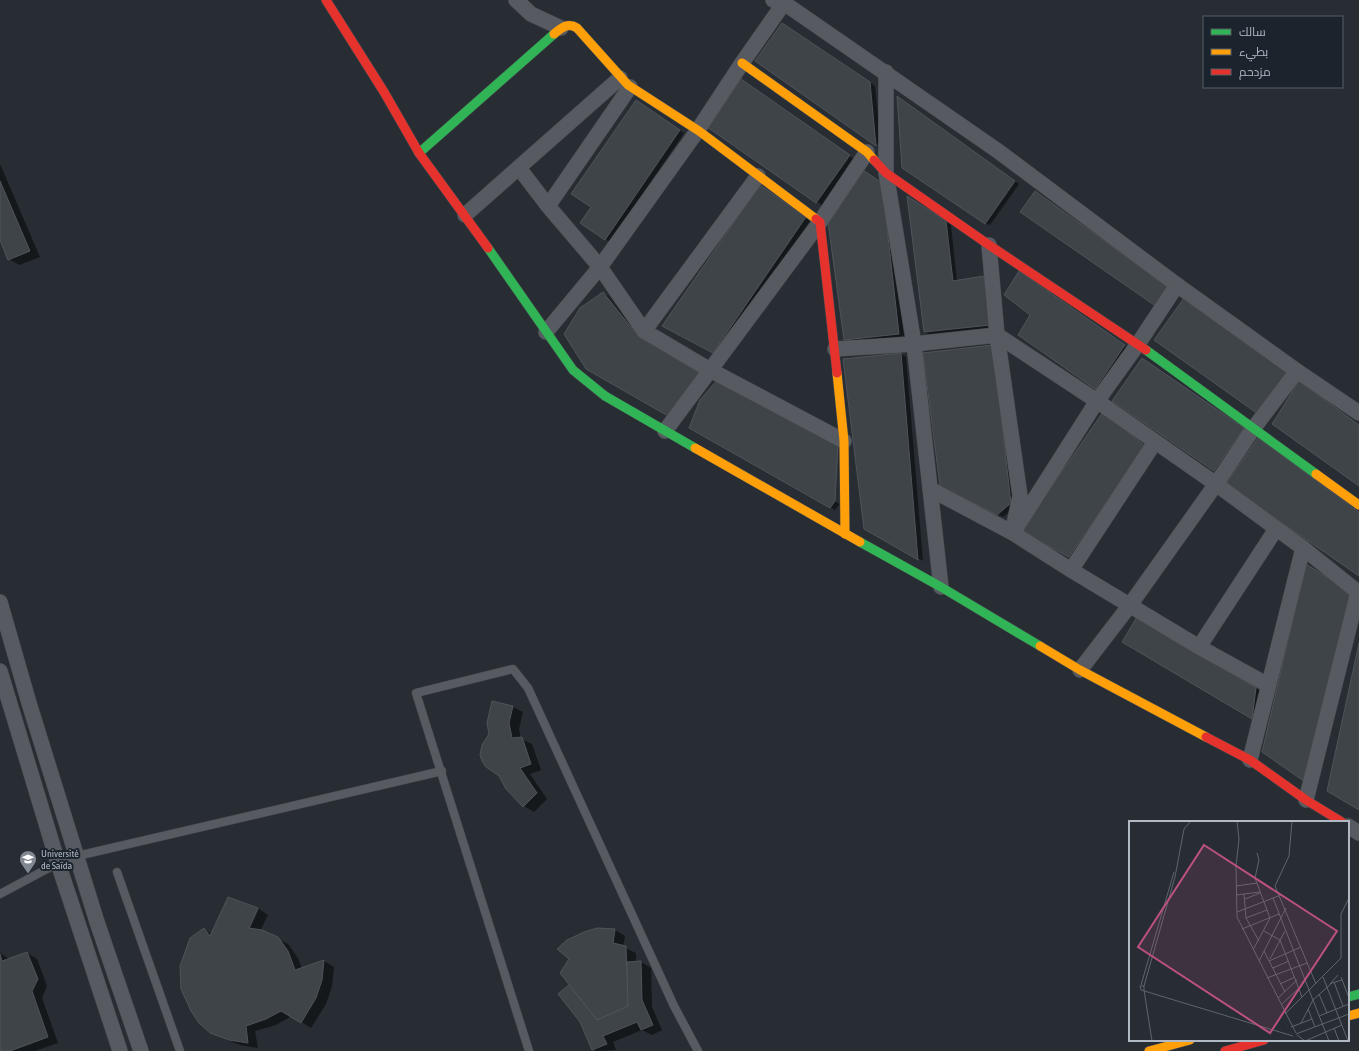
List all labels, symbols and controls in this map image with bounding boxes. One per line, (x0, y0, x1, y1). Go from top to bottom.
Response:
legend (1203, 16, 1343, 88)
text: سالك (1239, 25, 1266, 39)
text: بطيء (1239, 45, 1268, 62)
text: مزدحم (1239, 65, 1271, 80)
inset map (1129, 821, 1349, 1041)
place label: Université de Saïda (41, 848, 79, 871)
school or university icon: Université de Saïda (18, 849, 38, 874)

